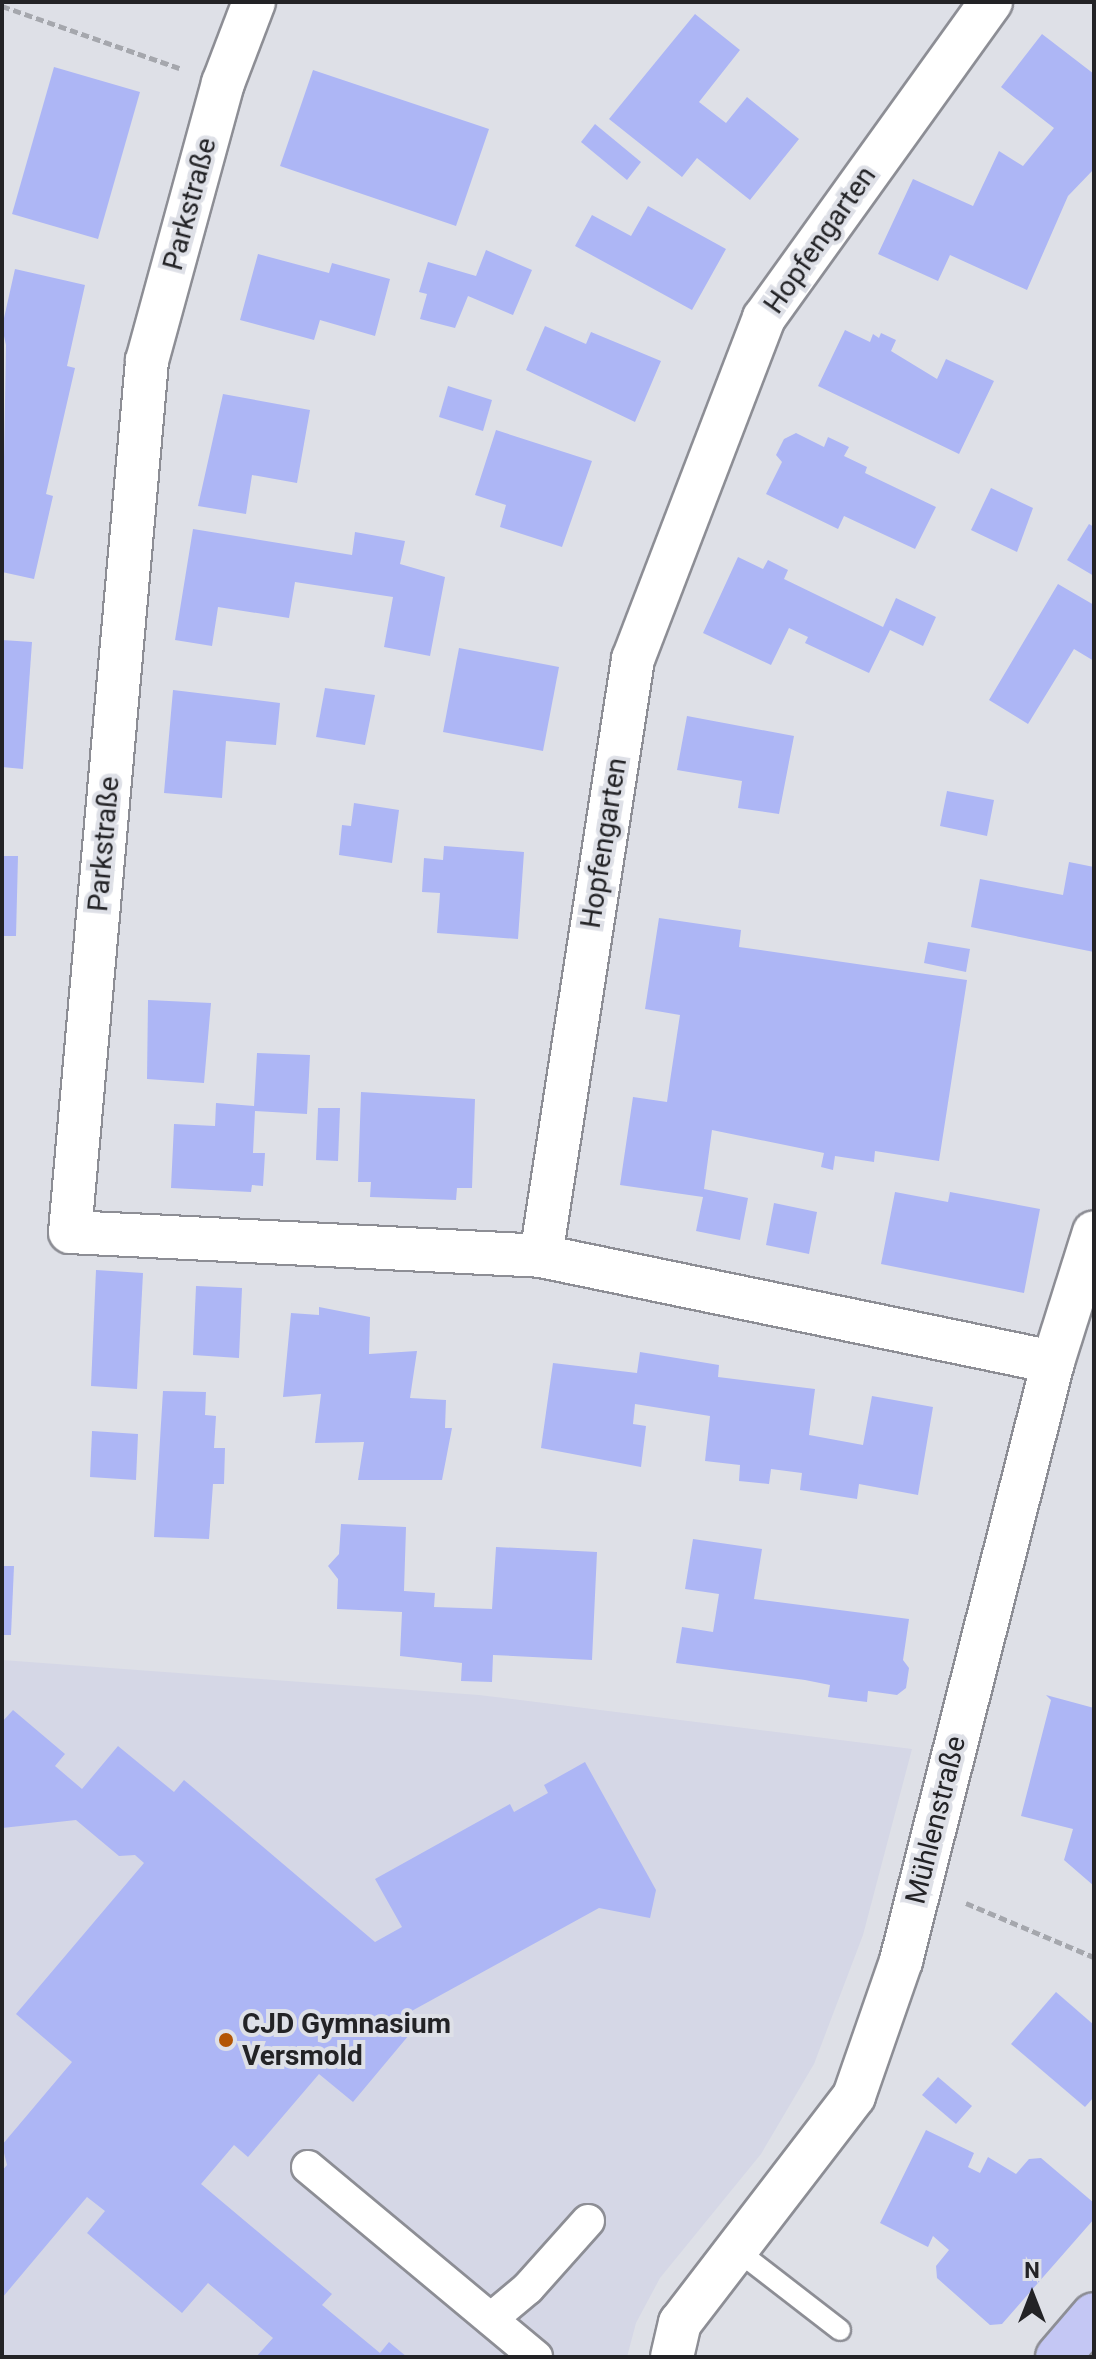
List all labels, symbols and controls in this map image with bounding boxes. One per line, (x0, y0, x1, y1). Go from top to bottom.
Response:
street label: Parkstraße (156, 134, 224, 274)
street label: Hopfengarten (757, 160, 883, 320)
street label: Hopfengarten (574, 755, 634, 931)
street label: Parkstraße (81, 775, 127, 913)
street label: Mühlenstraße (899, 1733, 973, 1907)
place label: CJD Gymnasium Versmold (242, 2007, 451, 2073)
marker: CJD Gymnasium Versmold (217, 2031, 235, 2049)
north arrow (992, 2255, 1072, 2335)
text: N (1024, 2258, 1040, 2283)

